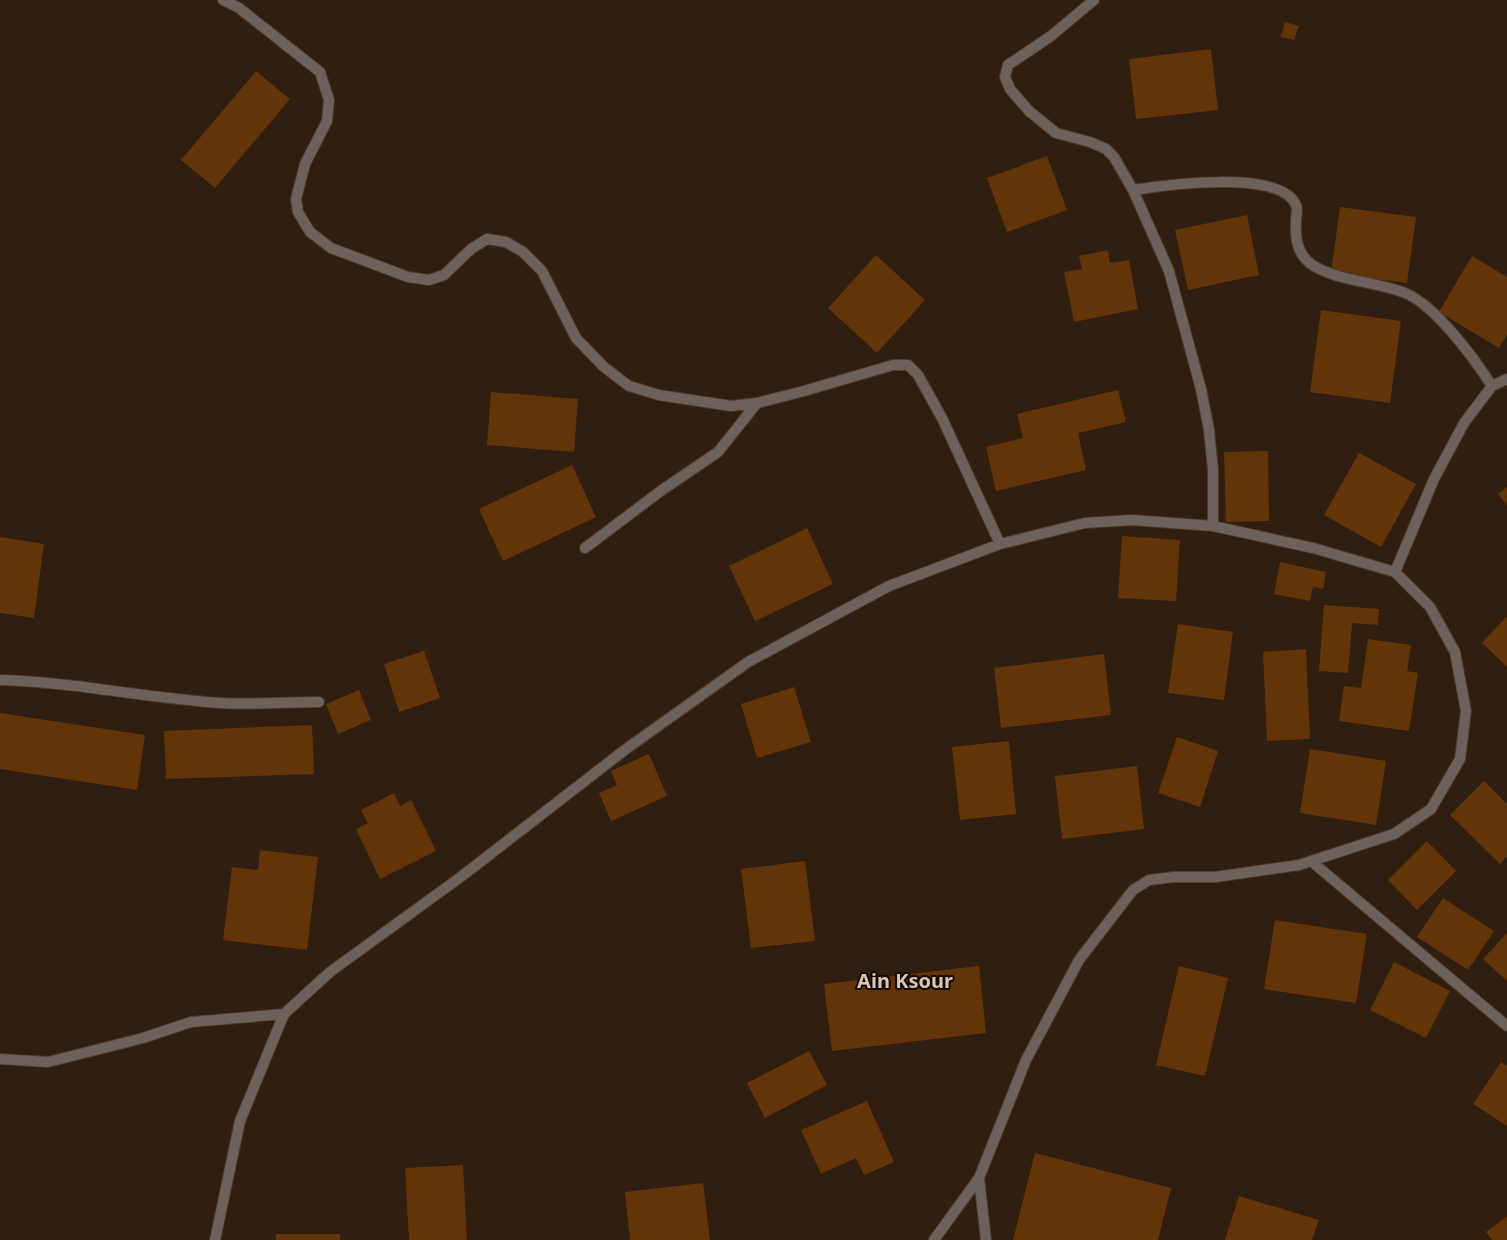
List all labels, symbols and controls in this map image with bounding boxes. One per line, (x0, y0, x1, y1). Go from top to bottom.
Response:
district label: Ain Ksour (857, 967, 953, 994)

